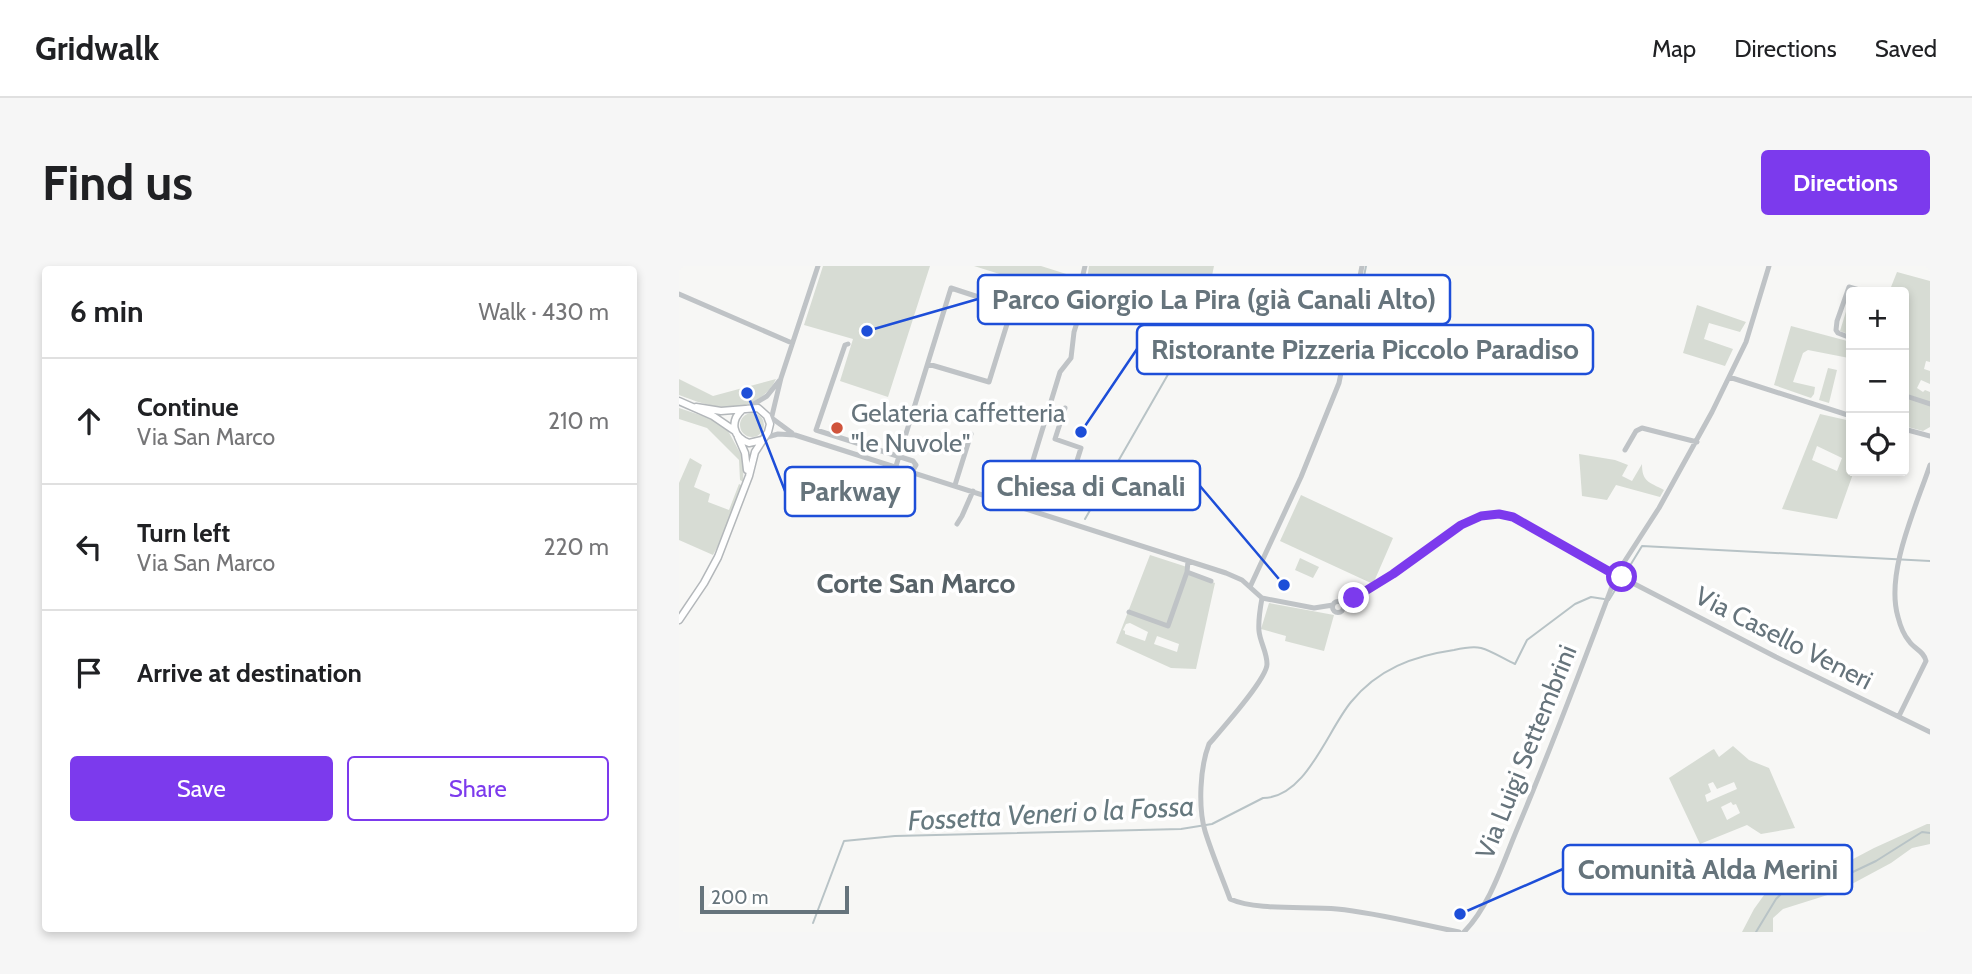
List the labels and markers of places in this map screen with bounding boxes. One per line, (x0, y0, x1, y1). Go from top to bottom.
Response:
callout: Parco Giorgio La Pira (già Canali Alto) (978, 275, 1450, 324)
callout: Ristorante Pizzeria Piccolo Paradiso (1137, 325, 1593, 374)
place label: Gelateria caffetteria "le Nuvole" (851, 397, 1066, 459)
marker: Gelateria caffetteria "le Nuvole" (829, 420, 845, 436)
callout: Chiesa di Canali (983, 461, 1200, 510)
callout: Parkway (785, 467, 915, 516)
callout: Comunità Alda Merini (1563, 845, 1852, 894)

